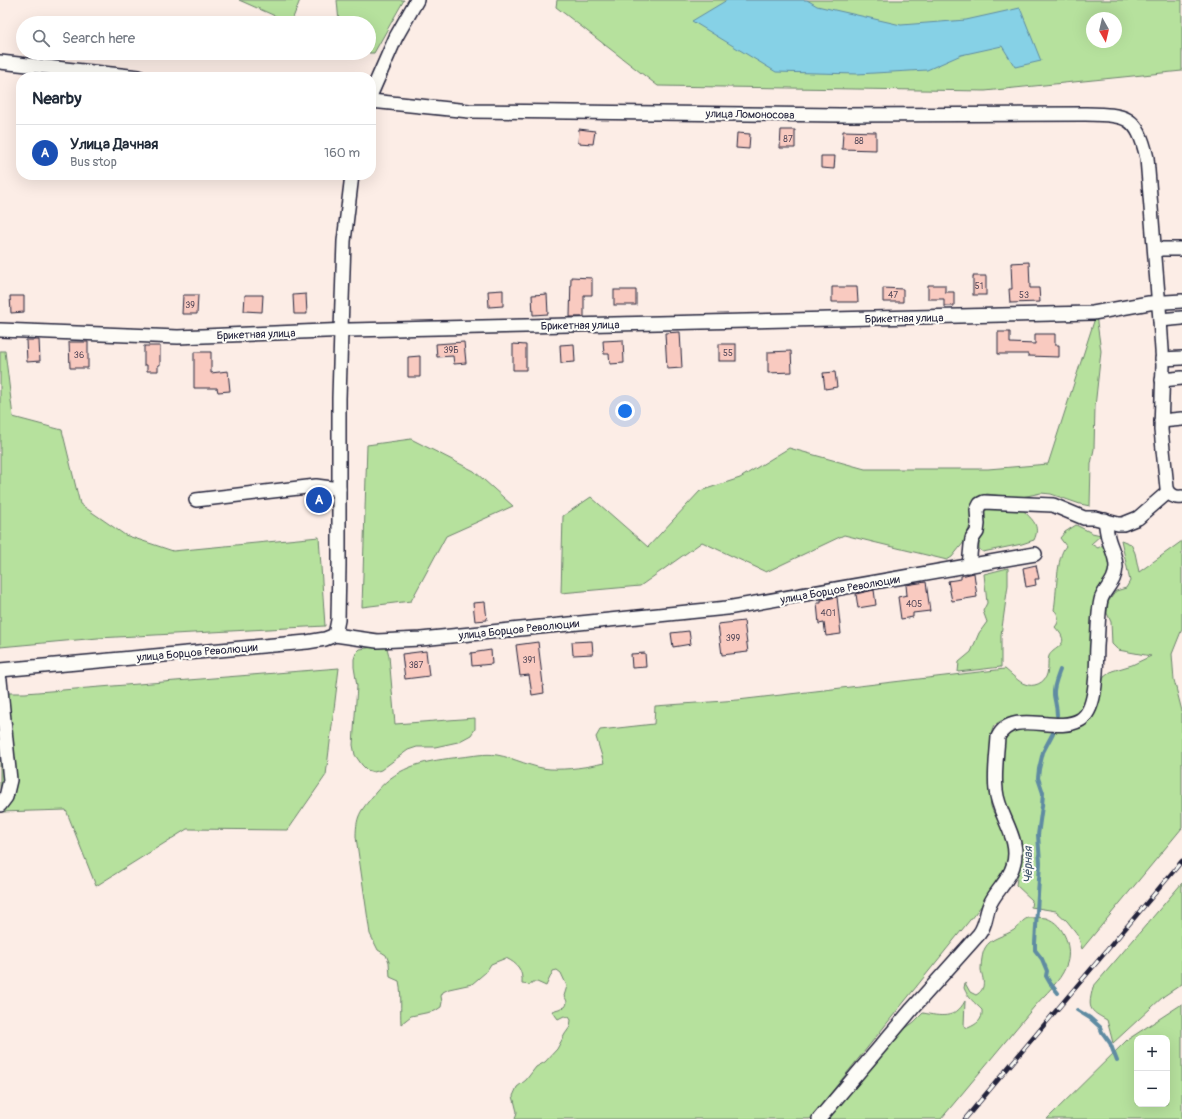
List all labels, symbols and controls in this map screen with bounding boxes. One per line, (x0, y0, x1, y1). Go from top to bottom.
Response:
north arrow (1086, 12, 1122, 48)
search box (16, 16, 376, 60)
icon: search (30, 27, 52, 49)
text: Search here (62, 29, 135, 48)
text: Nearby (32, 88, 81, 109)
street label: улица Ломоносова (704, 107, 795, 122)
house number: 87 (783, 134, 793, 145)
text: Улица Дачная (70, 135, 158, 154)
house number: 88 (854, 136, 864, 147)
text: A (41, 145, 49, 161)
text: 160 m (324, 145, 360, 161)
text: Bus stop (70, 154, 117, 170)
house number: 51 (975, 281, 983, 292)
house number: 47 (888, 290, 898, 301)
house number: 53 (1019, 290, 1029, 301)
house number: 39 (185, 300, 195, 311)
street label: Брикетная улица (864, 311, 944, 326)
street label: Брикетная улица (540, 318, 620, 333)
street label: Брикетная улица (216, 327, 296, 342)
house number: 39Б (443, 345, 459, 356)
house number: 55 (723, 348, 733, 359)
house number: 36 (74, 350, 84, 361)
your location (615, 401, 635, 421)
pin: A (306, 485, 332, 515)
street label: улица Борцов Революции (778, 573, 901, 607)
house number: 405 (906, 599, 922, 610)
house number: 401 (821, 608, 835, 619)
street label: улица Борцов Революции (457, 617, 580, 642)
house number: 399 (726, 633, 741, 644)
street label: улица Борцов Революции (135, 641, 258, 664)
house number: 391 (522, 655, 536, 666)
house number: 387 (409, 660, 423, 671)
water label: Чёрная (1021, 845, 1036, 883)
map controls (1134, 1035, 1170, 1107)
button: + (1134, 1035, 1170, 1071)
button: − (1134, 1071, 1170, 1107)

